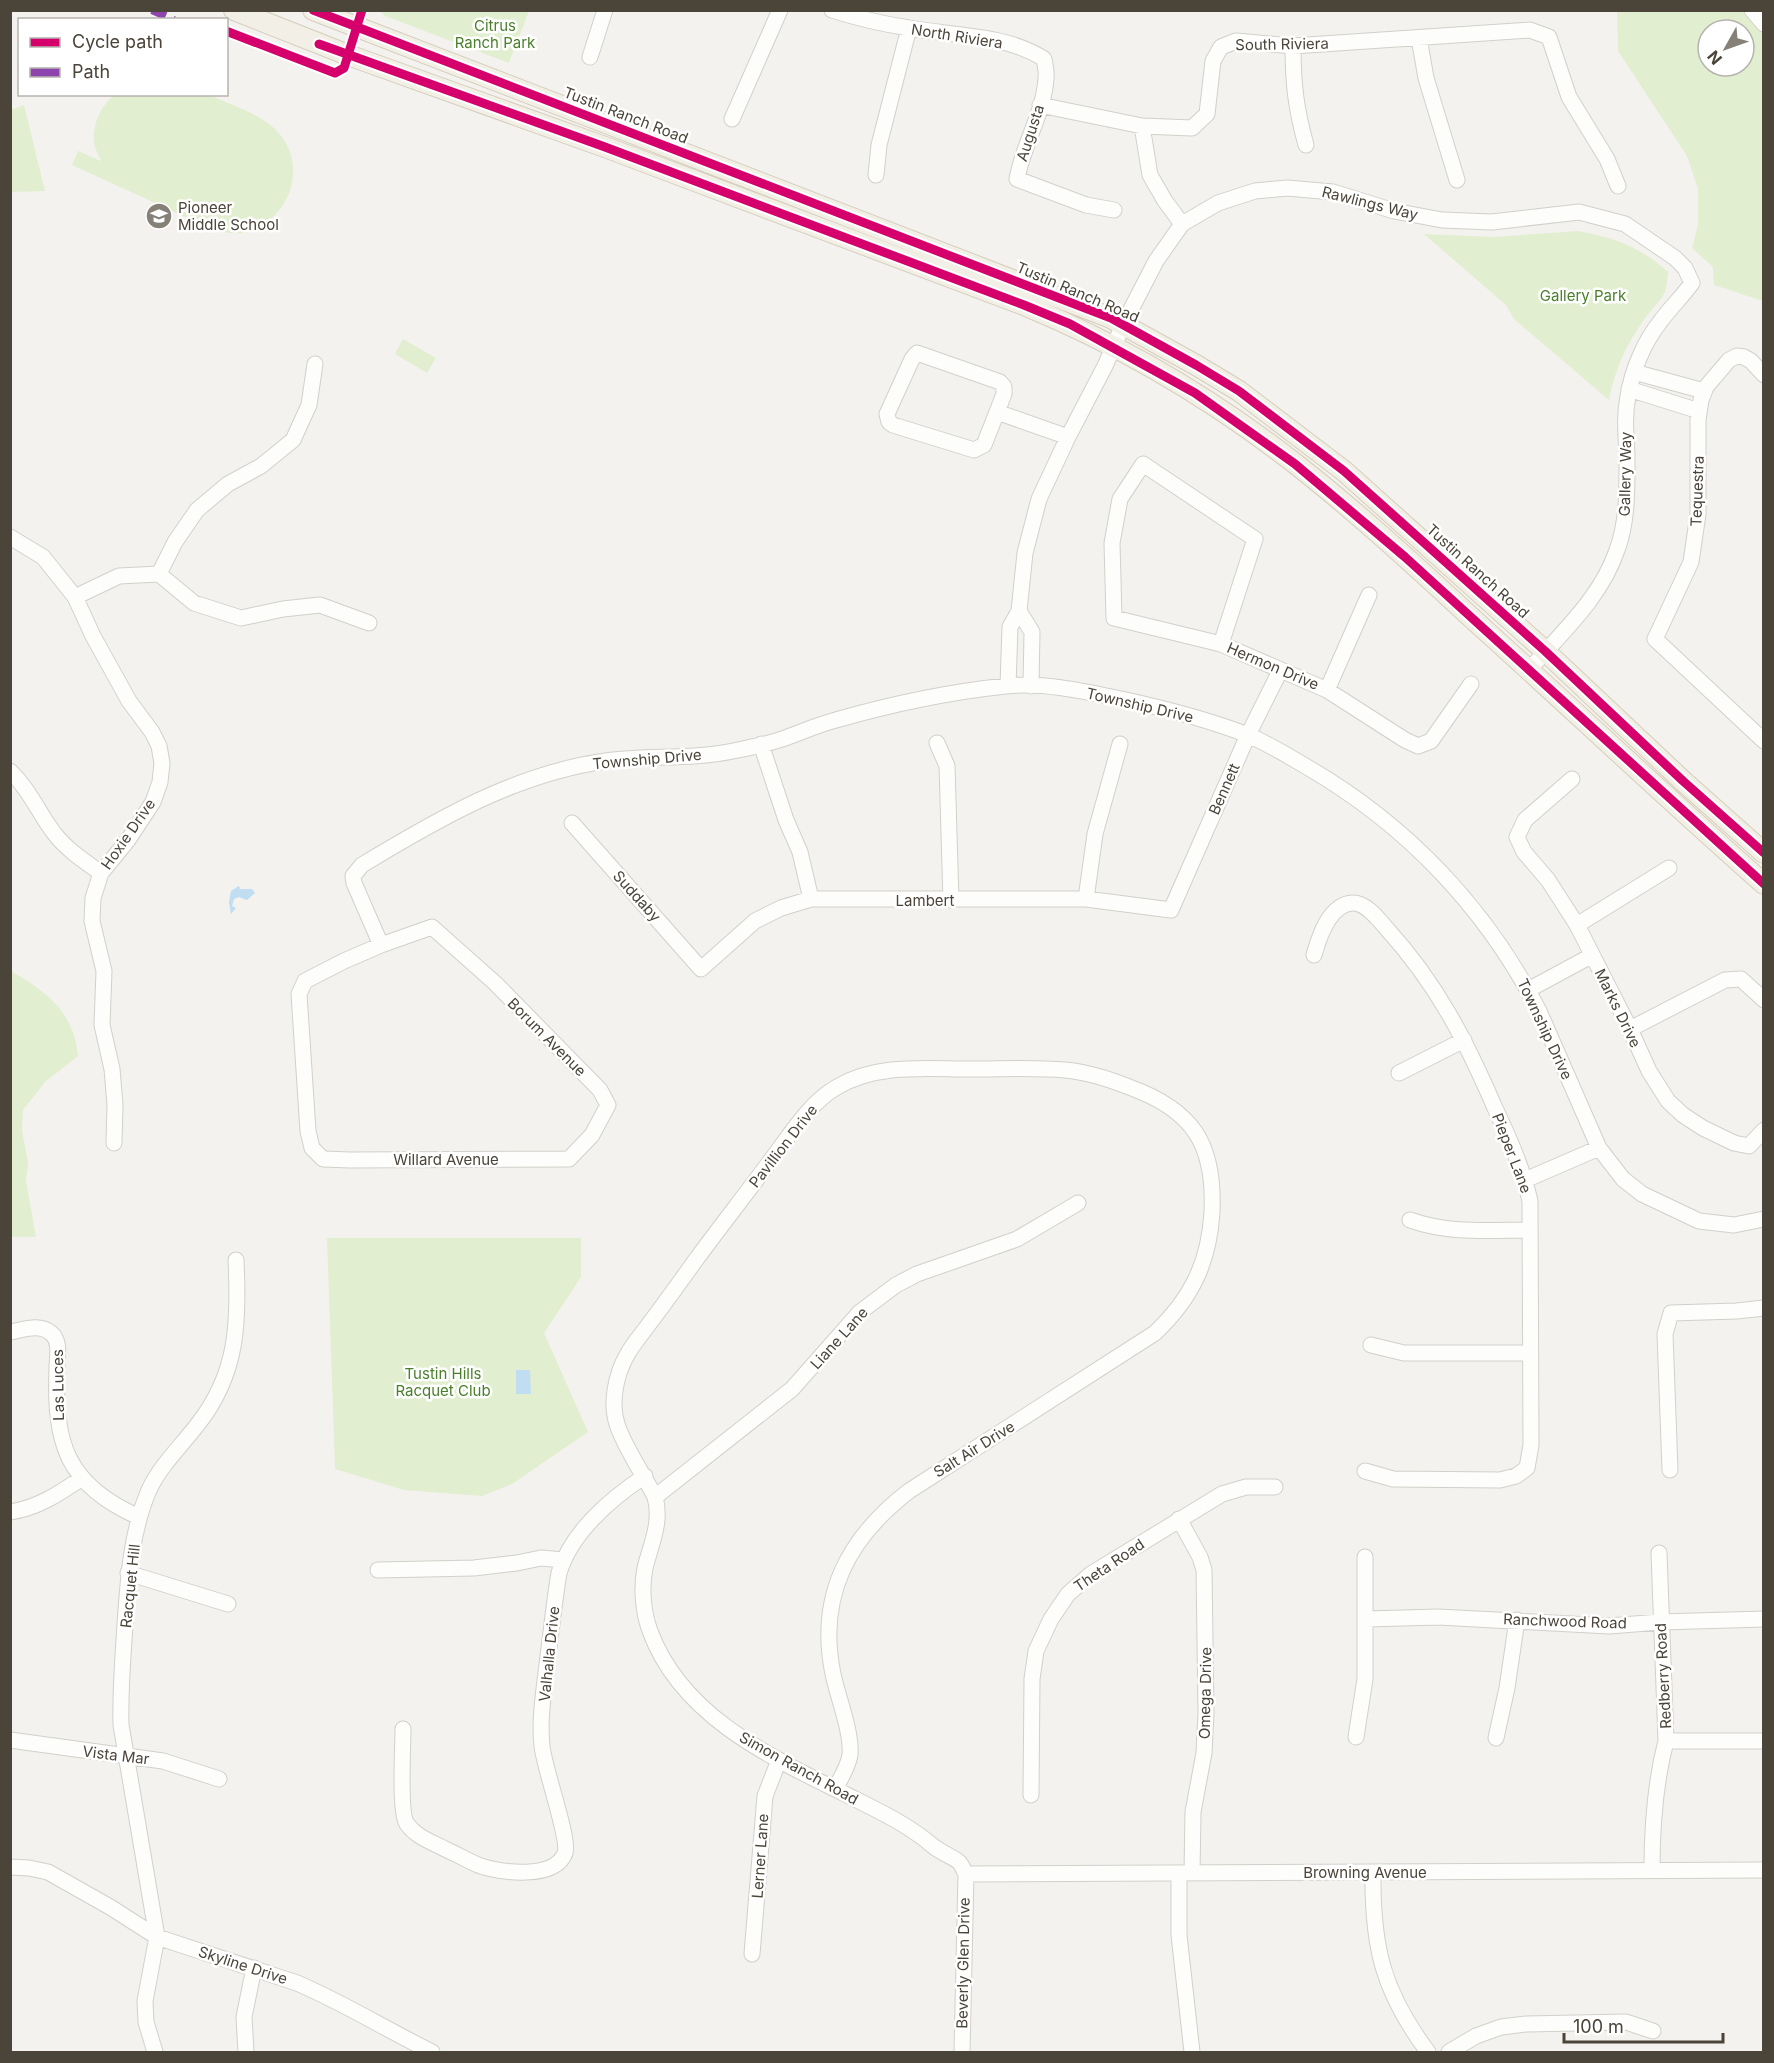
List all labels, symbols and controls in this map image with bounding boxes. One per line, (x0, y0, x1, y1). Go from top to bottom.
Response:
park label: Citrus Ranch Park (455, 16, 536, 52)
legend (18, 18, 228, 96)
north arrow (1696, 18, 1756, 78)
street label: North Riviera (910, 19, 1004, 53)
text: Cycle path (72, 31, 163, 52)
street label: South Riviera (1235, 34, 1329, 54)
text: N (1703, 47, 1726, 69)
text: Path (72, 61, 110, 82)
street label: Tustin Ranch Road (561, 83, 691, 147)
street label: Augusta (1012, 102, 1048, 164)
street label: Rawlings Way (1320, 182, 1421, 224)
place label: Pioneer Middle School (178, 198, 279, 234)
school or university icon: Pioneer Middle School (144, 201, 174, 231)
street label: Tustin Ranch Road (1014, 258, 1142, 326)
park label: Gallery Park (1540, 286, 1627, 305)
street label: Gallery Way (1615, 431, 1635, 517)
street label: Tequestra (1686, 455, 1708, 527)
street label: Tustin Ranch Road (1423, 520, 1533, 622)
street label: Hermon Drive (1224, 638, 1322, 694)
street label: Township Drive (1085, 683, 1195, 727)
street label: Township Drive (592, 745, 702, 773)
street label: Bennett (1204, 760, 1244, 818)
street label: Hoxie Drive (97, 795, 159, 873)
street label: Suddaby (609, 866, 665, 926)
street label: Lambert (896, 891, 954, 910)
street label: Marks Drive (1591, 965, 1645, 1051)
street label: Township Drive (1513, 975, 1577, 1083)
street label: Borum Avenue (504, 994, 590, 1080)
street label: Pavillion Drive (745, 1101, 821, 1191)
street label: Pieper Lane (1488, 1110, 1536, 1196)
street label: Willard Avenue (393, 1150, 499, 1169)
street label: Liane Lane (806, 1303, 872, 1373)
street label: Las Luces (48, 1349, 68, 1421)
park label: Tustin Hills Racquet Club (395, 1364, 491, 1400)
street label: Salt Air Drive (930, 1417, 1018, 1481)
street label: Theta Road (1070, 1534, 1148, 1596)
street label: Racquet Hill (116, 1543, 144, 1629)
street label: Valhalla Drive (535, 1605, 563, 1703)
street label: Ranchwood Road (1503, 1609, 1627, 1633)
street label: Redberry Road (1651, 1623, 1675, 1729)
street label: Omega Drive (1195, 1647, 1215, 1739)
street label: Simon Ranch Road (736, 1727, 862, 1809)
street label: Vista Mar (82, 1741, 151, 1769)
street label: Lerner Lane (748, 1813, 772, 1899)
street label: Browning Avenue (1303, 1863, 1427, 1882)
street label: Beverly Glen Drive (952, 1897, 974, 2029)
street label: Skyline Drive (196, 1942, 290, 1988)
scale bar (1564, 2006, 1723, 2044)
text: 100 m (1573, 2016, 1624, 2037)

